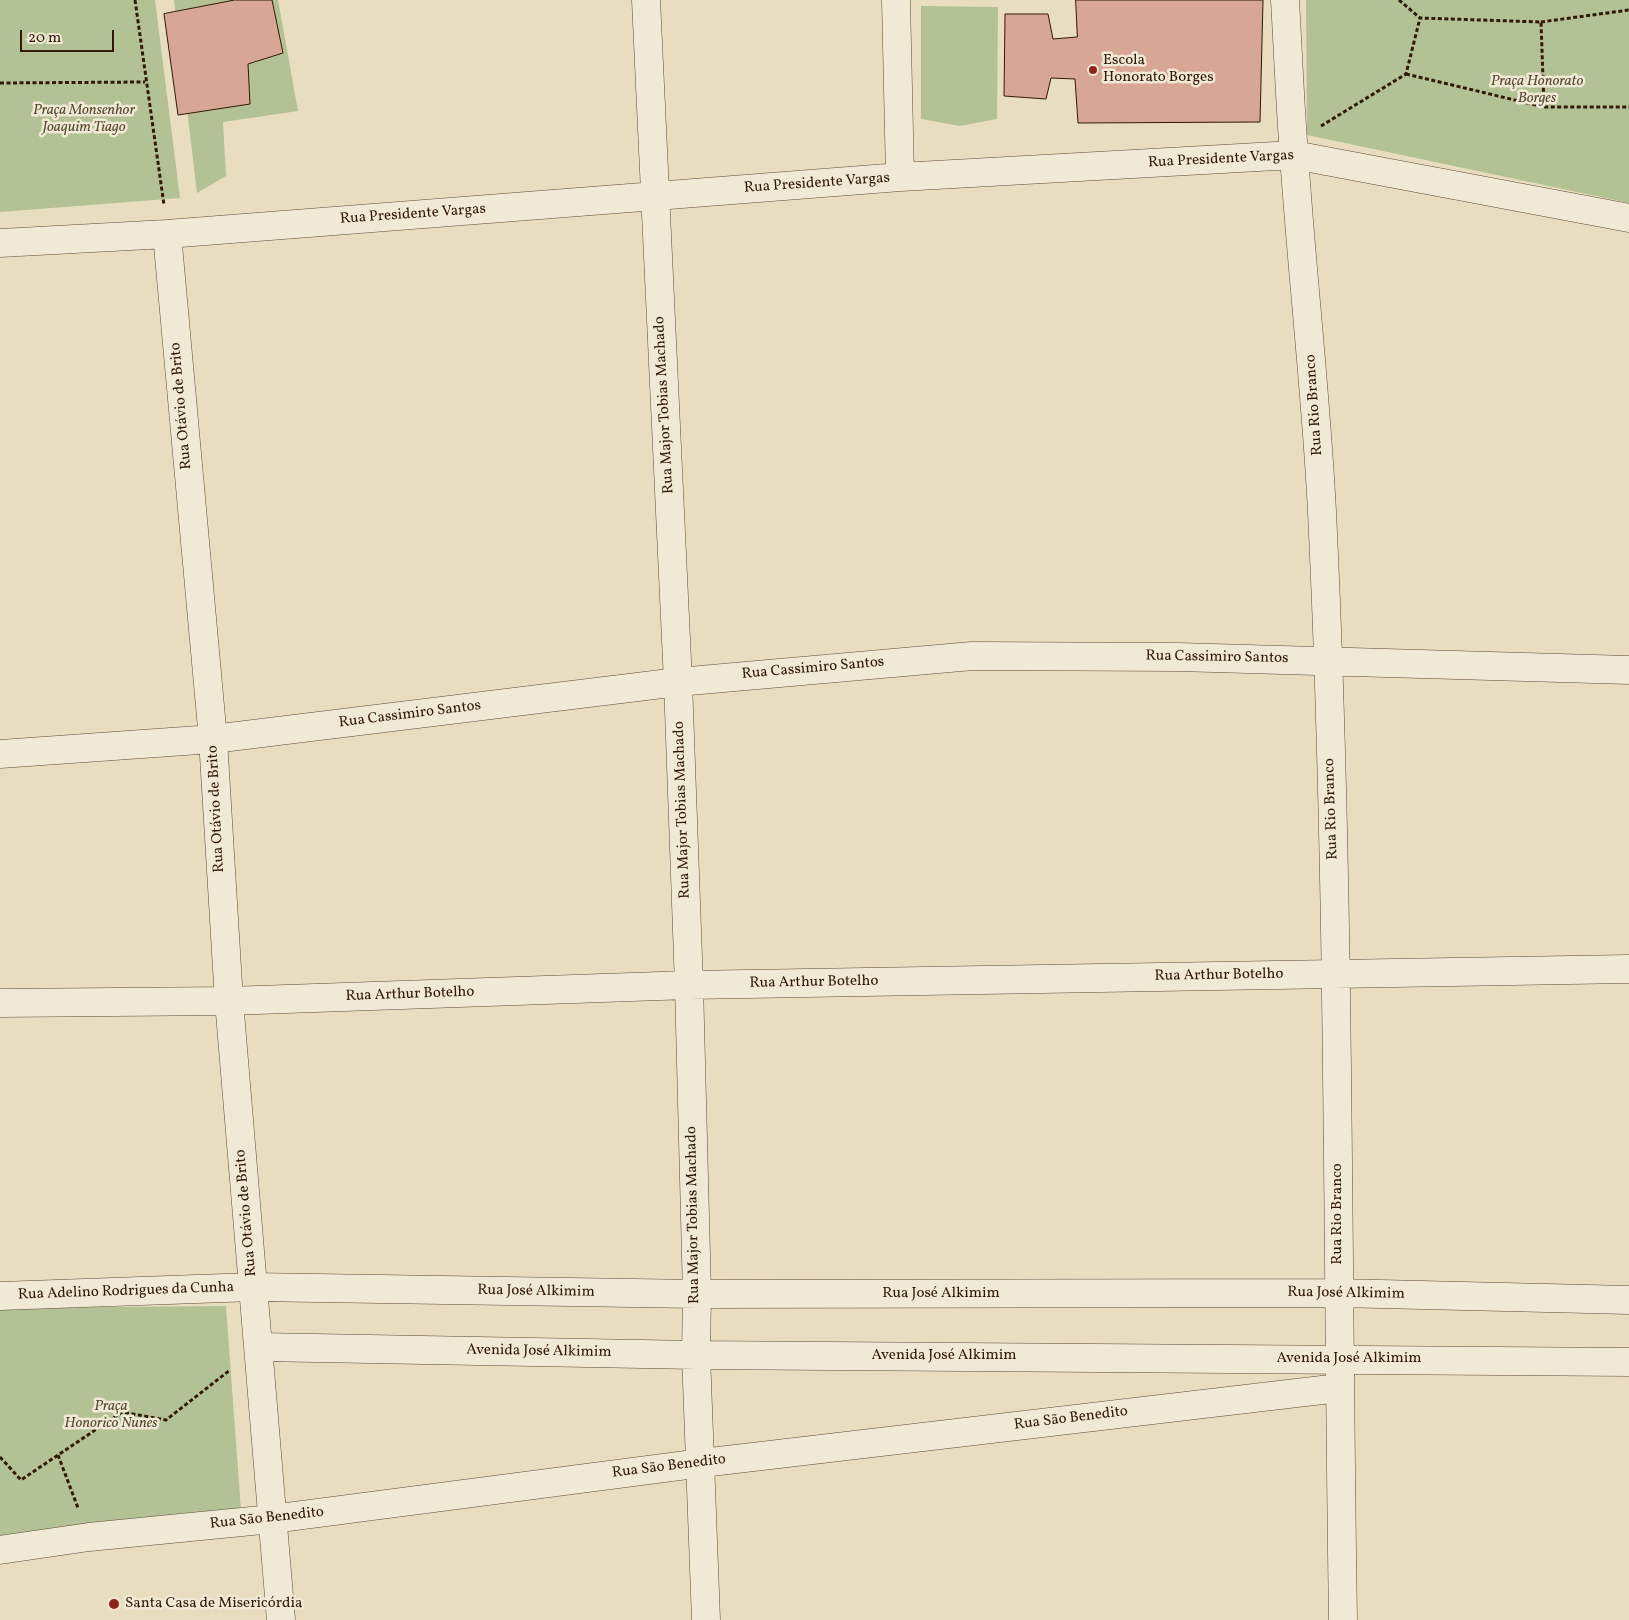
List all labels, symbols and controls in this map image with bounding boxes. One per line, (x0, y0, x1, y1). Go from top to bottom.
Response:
scale bar (22, 20, 116, 52)
text: 20 m (28, 28, 61, 49)
place label: Escola Honorato Borges (1103, 52, 1214, 87)
marker: Escola Honorato Borges (1087, 64, 1099, 76)
park label: Praça Honorato Borges (1491, 73, 1583, 108)
park label: Praça Monsenhor Joaquim Tiago (33, 102, 135, 137)
street label: Rua Presidente Vargas (1148, 147, 1294, 173)
street label: Rua Presidente Vargas (743, 170, 891, 198)
street label: Rua Presidente Vargas (339, 201, 487, 229)
street label: Rua Major Tobias Machado (651, 316, 679, 494)
street label: Rua Otávio de Brito (167, 342, 197, 470)
street label: Rua Rio Branco (1302, 354, 1328, 456)
street label: Rua Cassimiro Santos (1145, 648, 1289, 668)
street label: Rua Cassimiro Santos (741, 654, 885, 684)
street label: Rua Cassimiro Santos (338, 697, 482, 733)
street label: Rua Major Tobias Machado (671, 721, 695, 899)
street label: Rua Otávio de Brito (205, 745, 229, 873)
street label: Rua Rio Branco (1321, 758, 1343, 860)
street label: Rua Arthur Botelho (1154, 966, 1284, 986)
street label: Rua Arthur Botelho (749, 973, 879, 993)
street label: Rua Arthur Botelho (345, 984, 475, 1006)
street label: Rua Major Tobias Machado (683, 1126, 705, 1304)
street label: Rua Otávio de Brito (232, 1149, 262, 1277)
street label: Rua Rio Branco (1329, 1163, 1347, 1265)
street label: Rua Adelino Rodrigues da Cunha (18, 1279, 234, 1305)
street label: Rua José Alkimim (477, 1282, 595, 1302)
street label: Rua José Alkimim (1287, 1284, 1405, 1304)
street label: Rua José Alkimim (882, 1285, 1000, 1303)
street label: Avenida José Alkimim (466, 1342, 612, 1362)
street label: Avenida José Alkimim (871, 1347, 1017, 1365)
street label: Avenida José Alkimim (1276, 1350, 1422, 1368)
park label: Praça Honorico Nunes (64, 1398, 158, 1433)
street label: Rua São Benedito (1013, 1403, 1129, 1435)
street label: Rua São Benedito (611, 1451, 727, 1483)
street label: Rua São Benedito (209, 1504, 325, 1534)
place label: Santa Casa de Misericórdia (125, 1595, 302, 1613)
marker: Santa Casa de Misericórdia (107, 1597, 121, 1611)

